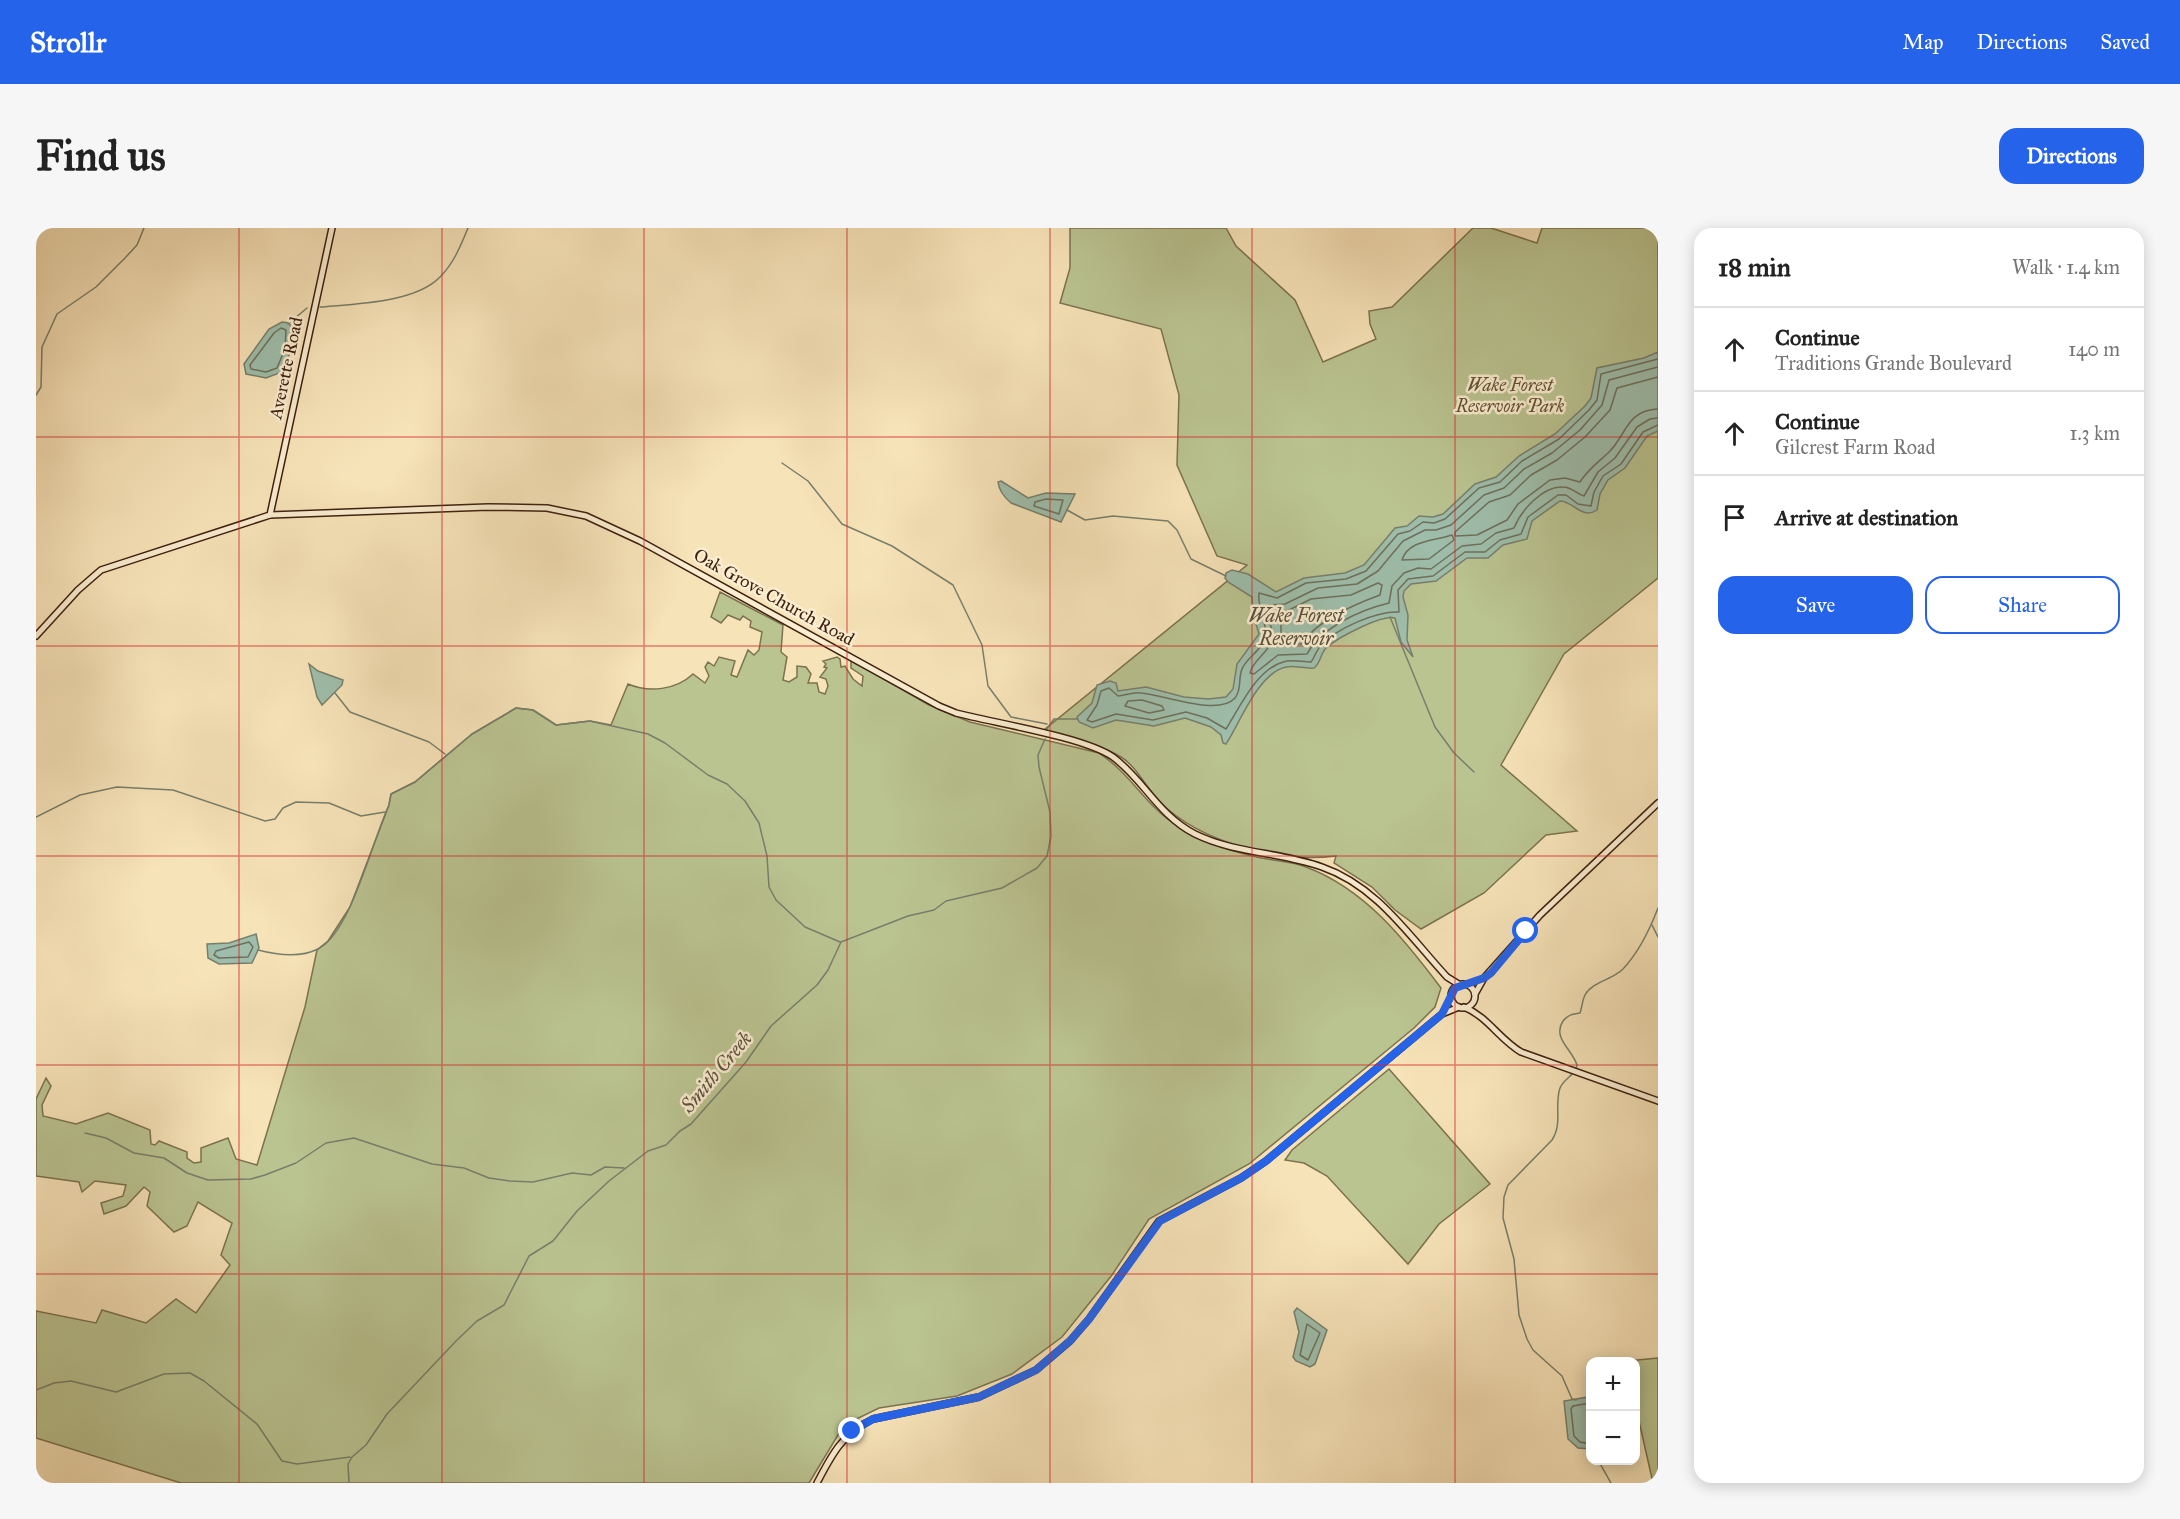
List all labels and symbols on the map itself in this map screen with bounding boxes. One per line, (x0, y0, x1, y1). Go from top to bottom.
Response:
street label: Averette Road (264, 315, 308, 422)
park label: Wake Forest Reservoir Park (1455, 374, 1564, 417)
street label: Oak Grove Church Road (690, 544, 858, 650)
water label: Wake Forest Reservoir (1248, 603, 1345, 650)
route start (1512, 917, 1538, 943)
water label: Smith Creek (675, 1027, 757, 1118)
route end (838, 1417, 864, 1443)

